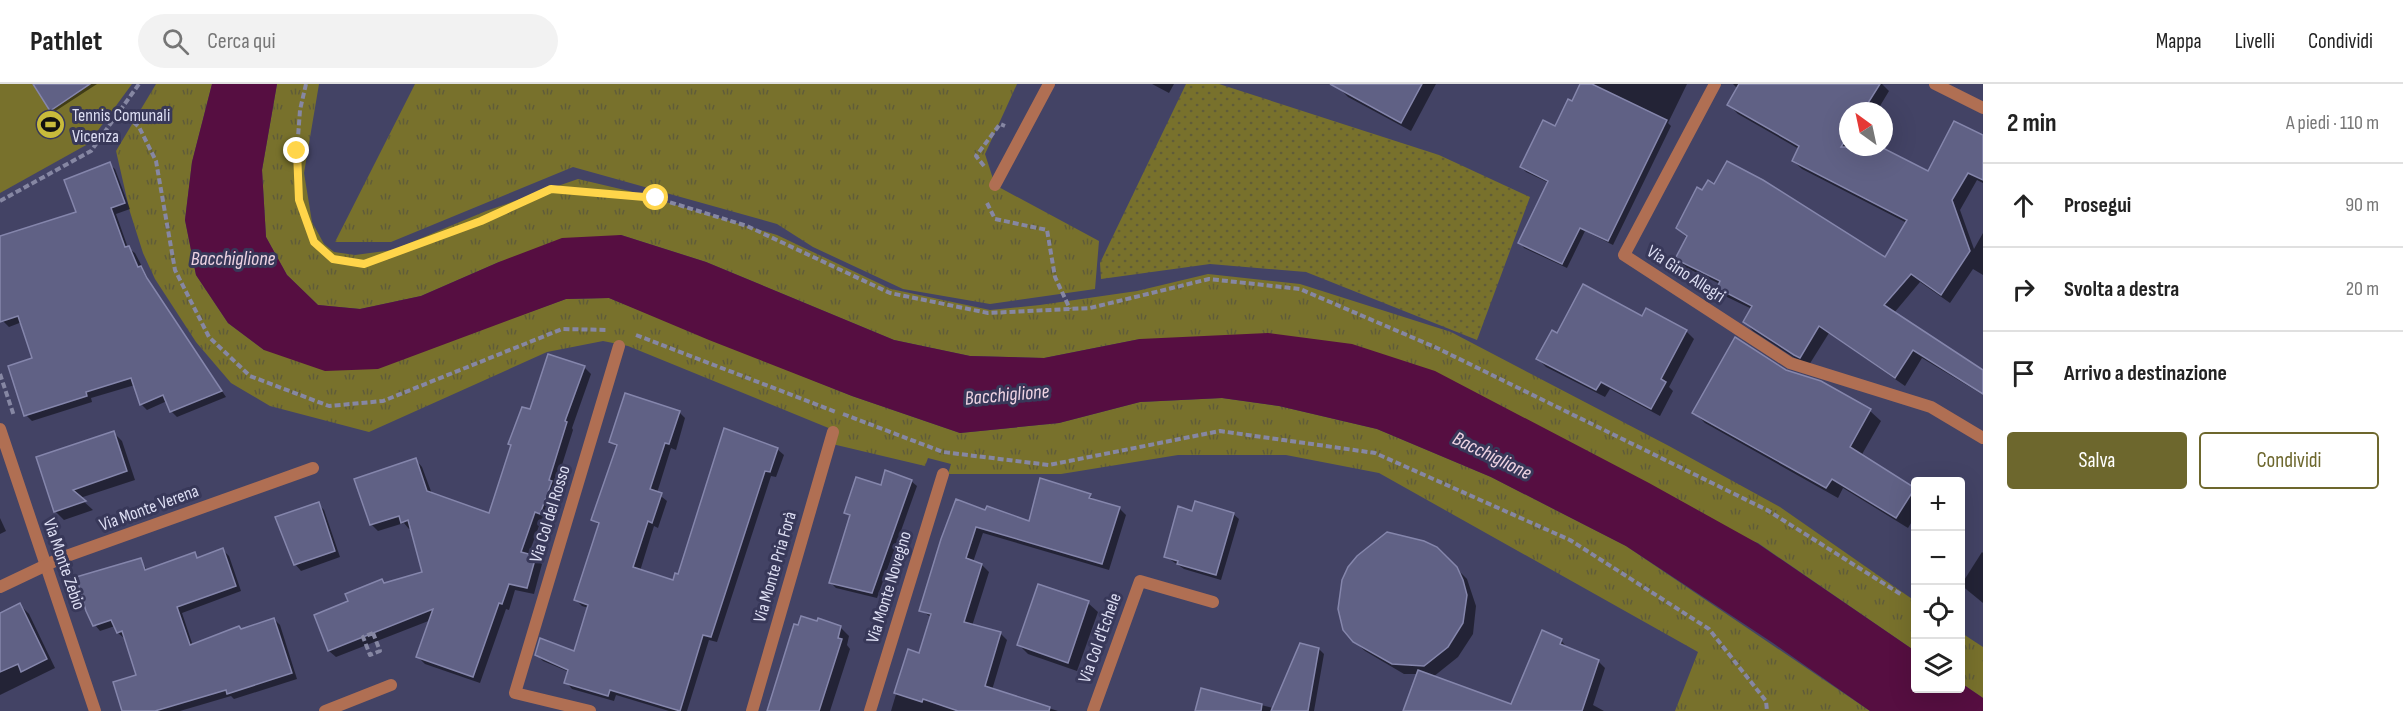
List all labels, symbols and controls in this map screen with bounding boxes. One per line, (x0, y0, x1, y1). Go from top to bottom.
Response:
search box (138, 14, 558, 68)
text: Pathlet (30, 25, 102, 58)
icon: search (159, 25, 192, 58)
text: Cerca qui (207, 28, 276, 55)
text: Mappa (2156, 29, 2202, 54)
text: Livelli (2235, 29, 2275, 54)
text: Condividi (2308, 29, 2373, 54)
north arrow (1839, 102, 1893, 156)
place label: Tennis Comunali Vicenza (72, 105, 170, 147)
text: 2 min (2007, 108, 2057, 139)
sports icon: Tennis Comunali Vicenza (35, 109, 67, 141)
text: A piedi · 110 m (2286, 111, 2379, 135)
route end (283, 137, 309, 163)
route start (642, 184, 668, 210)
icon: ahead (2007, 189, 2040, 222)
text: Prosegui (2064, 192, 2131, 219)
text: 90 m (2345, 193, 2379, 217)
street label: Via Gino Allegri (1643, 241, 1729, 307)
water label: Bacchiglione (191, 247, 276, 271)
icon: right (2007, 273, 2040, 306)
text: Svolta a destra (2064, 276, 2179, 303)
text: 20 m (2346, 277, 2379, 301)
icon: arrive (2007, 357, 2040, 390)
text: Arrivo a destinazione (2064, 360, 2227, 387)
water label: Bacchiglione (964, 379, 1050, 411)
water label: Bacchiglione (1449, 427, 1535, 485)
button: Salva (2007, 432, 2187, 489)
button: Condividi (2199, 432, 2379, 489)
street label: Via Col del Rosso (525, 463, 575, 565)
map controls (1911, 477, 1965, 693)
button: + (1911, 477, 1965, 531)
street label: Via Monte Verena (96, 480, 202, 536)
street label: Via Monte Pria Forà (749, 509, 801, 625)
street label: Via Monte Zebio (39, 516, 89, 612)
street label: Via Monte Novegno (862, 529, 916, 645)
button: − (1911, 531, 1965, 585)
button: locate (1911, 585, 1965, 639)
street label: Via Col d'Echele (1074, 590, 1126, 686)
button: layers (1911, 639, 1965, 693)

